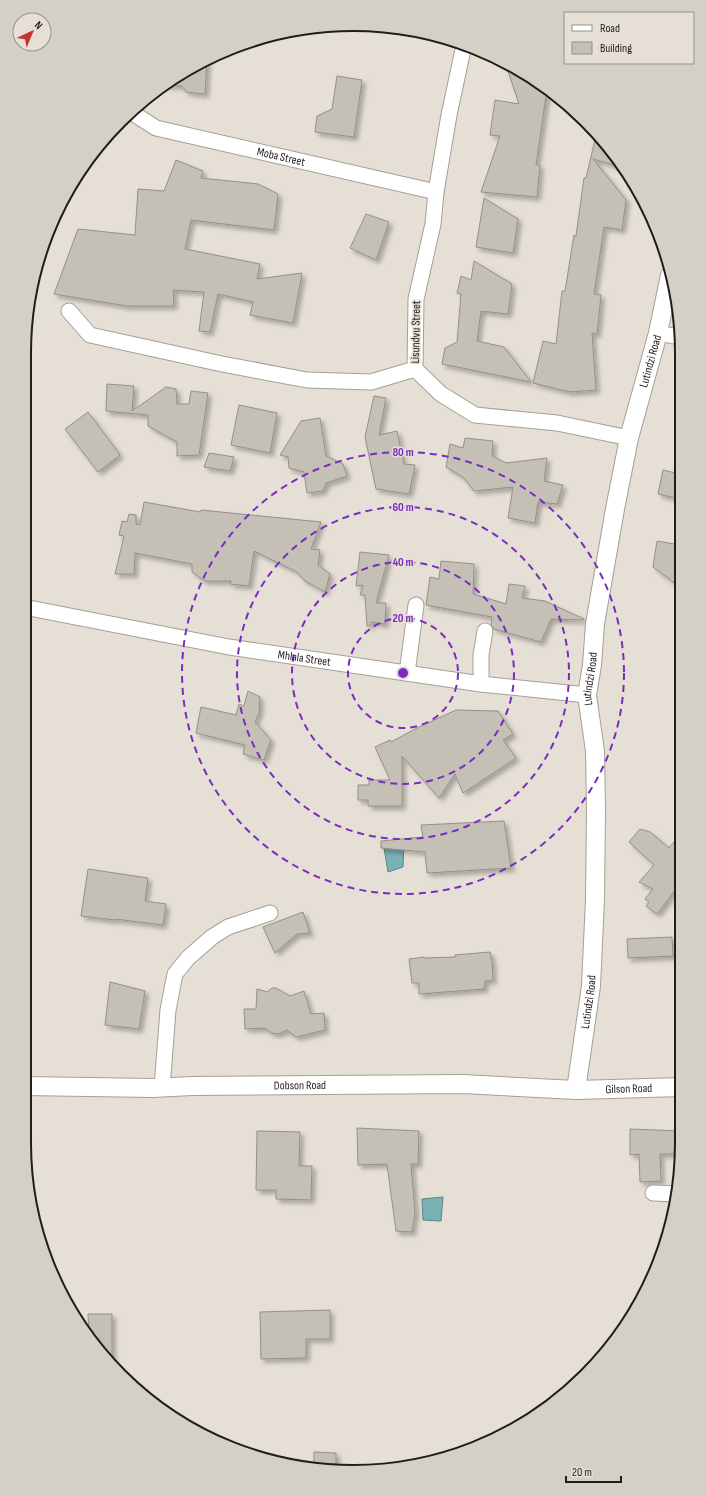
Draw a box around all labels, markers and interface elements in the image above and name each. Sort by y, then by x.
north arrow [12,12,52,52]
legend [564,12,694,64]
text: N [32,18,45,32]
text: Road [600,21,620,36]
text: Building [600,41,632,56]
street label: Moba Street [256,144,307,169]
street label: Lisundvu Street [408,300,424,364]
street label: Lutindzi Road [636,333,665,389]
text: 80 m [392,445,414,460]
text: 60 m [392,500,414,515]
text: 40 m [392,555,414,570]
text: 20 m [393,611,413,626]
street label: Mhlala Street [277,647,332,669]
street label: Lutindzi Road [579,652,600,707]
centre of rings [396,666,410,680]
street label: Lutindzi Road [577,975,599,1030]
street label: Dobson Road [274,1078,326,1093]
street label: Gilson Road [605,1080,652,1097]
scale bar [566,1458,621,1484]
text: 20 m [572,1465,592,1480]

